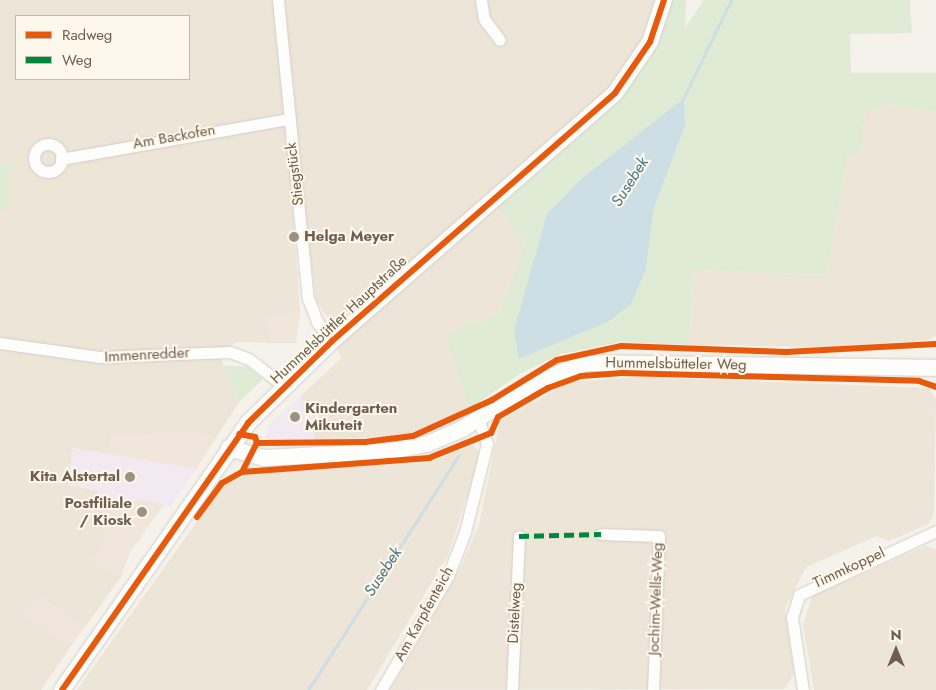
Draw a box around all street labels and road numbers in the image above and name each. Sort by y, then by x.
street label: Am Backofen [131,121,217,153]
street label: Stiegstück [282,141,308,207]
street label: Hummelsbüttler Hauptstraße [267,252,411,388]
street label: Immenredder [104,344,190,366]
street label: Hummelsbütteler Weg [605,354,747,374]
street label: Jochim-Wells-Weg [645,542,667,656]
street label: Timmkoppel [810,544,888,592]
street label: Am Karpfenteich [391,563,457,665]
street label: Distelweg [504,582,526,644]

